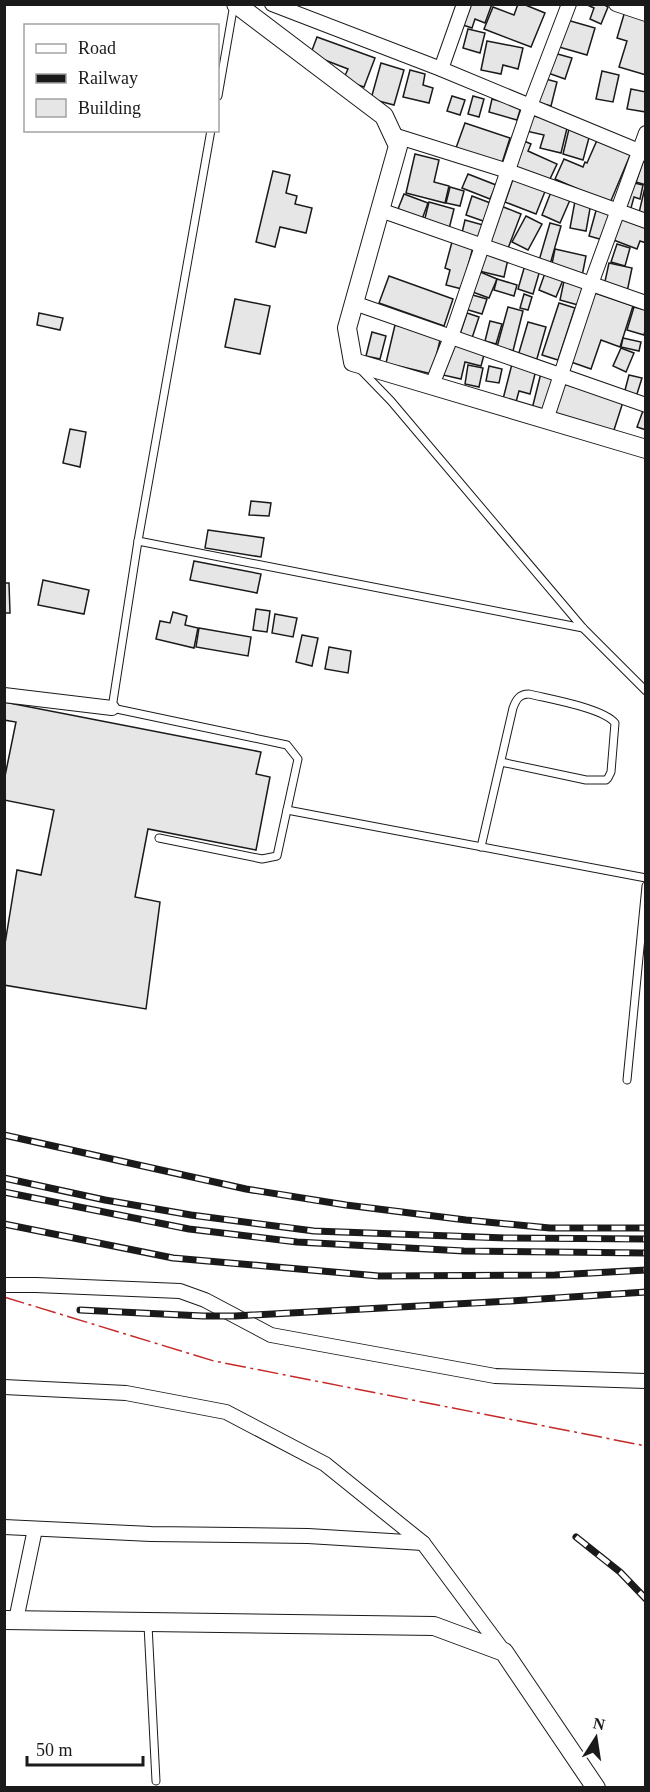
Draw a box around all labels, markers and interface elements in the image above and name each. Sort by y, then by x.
legend [24,24,219,132]
text: Road [78,38,116,58]
text: Railway [78,68,138,88]
text: Building [78,98,141,118]
north arrow [566,1708,626,1768]
text: N [592,1714,607,1733]
scale bar [27,1729,142,1767]
text: 50 m [36,1740,73,1760]

